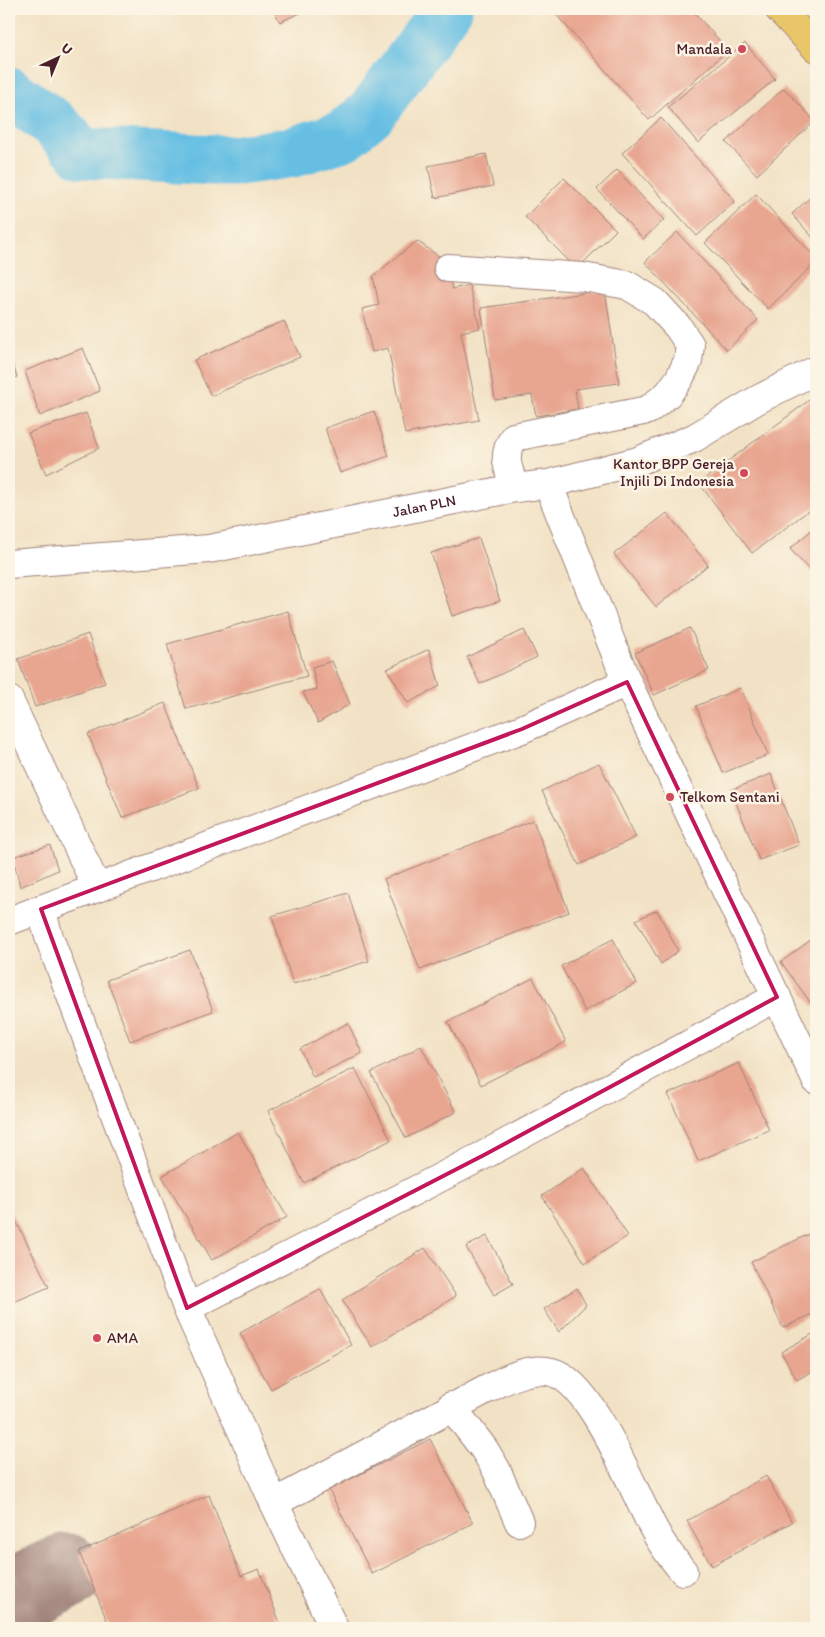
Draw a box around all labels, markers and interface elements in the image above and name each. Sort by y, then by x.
north arrow [32,32,82,82]
text: U [57,40,76,58]
place label: Mandala [676,40,732,58]
marker: Mandala [736,43,748,55]
place label: Kantor BPP Gereja Injili Di Indonesia [613,455,734,490]
marker: Kantor BPP Gereja Injili Di Indonesia [738,467,750,479]
street label: Jalan PLN [391,491,457,521]
place label: Telkom Sentani [680,788,780,806]
marker: Telkom Sentani [664,791,676,803]
place label: AMA [107,1329,138,1347]
marker: AMA [91,1332,103,1344]

